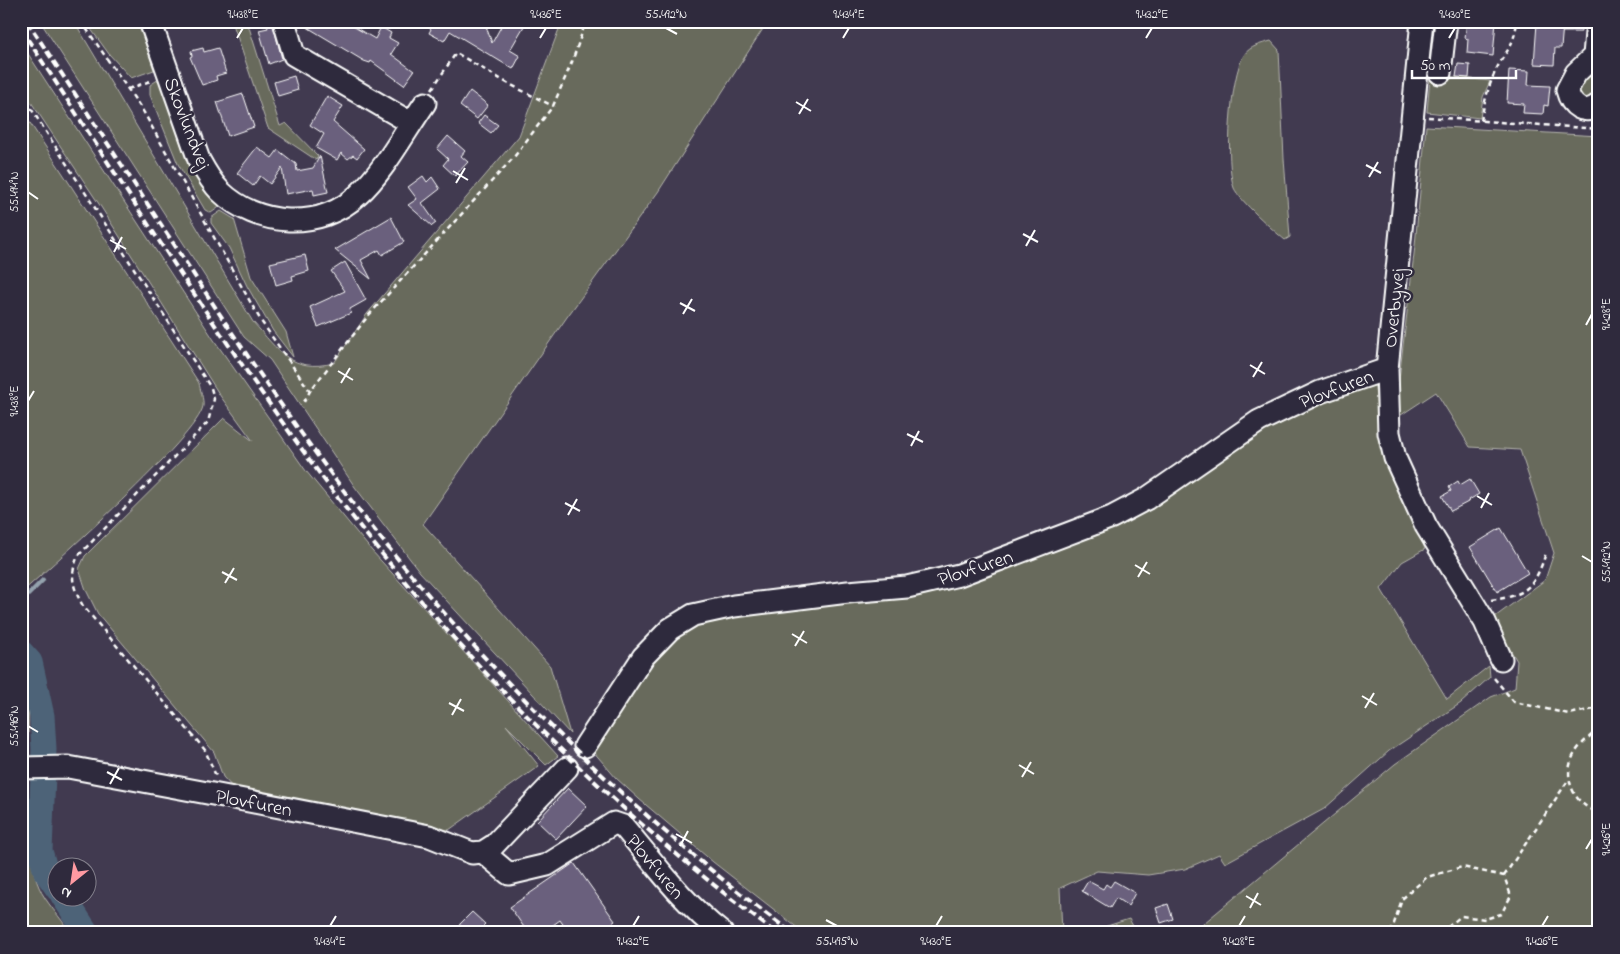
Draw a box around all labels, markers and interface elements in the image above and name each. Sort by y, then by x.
text: 9.438°E [228,6,258,24]
text: 9.436°E [530,6,562,24]
text: 55.492°N [645,6,687,24]
text: 9.434°E [833,6,865,24]
text: 9.432°E [1136,6,1168,24]
text: 9.430°E [1439,6,1471,24]
scale bar [1412,48,1516,80]
text: 50 m [1420,55,1451,77]
street label: Skovlundvej [155,73,217,175]
text: 55.494°N [6,172,24,213]
street label: Overbyvej [1377,266,1414,349]
text: 9.428°E [1598,298,1616,330]
street label: Plovfuren [1296,363,1378,418]
text: 9.438°E [6,386,24,416]
text: 55.492°N [1598,541,1616,583]
street label: Plovfuren [934,544,1017,595]
text: 55.496°N [6,705,24,747]
street label: Plovfuren [213,783,294,826]
text: 9.426°E [1598,823,1616,855]
street label: Plovfuren [618,829,690,907]
north arrow [48,856,98,906]
text: N [57,881,76,903]
text: 9.434°E [314,933,346,951]
text: 9.432°E [617,933,649,951]
text: 55.495°N [816,933,858,951]
text: 9.430°E [920,933,952,951]
text: 9.428°E [1223,933,1255,951]
text: 9.426°E [1526,933,1558,951]

